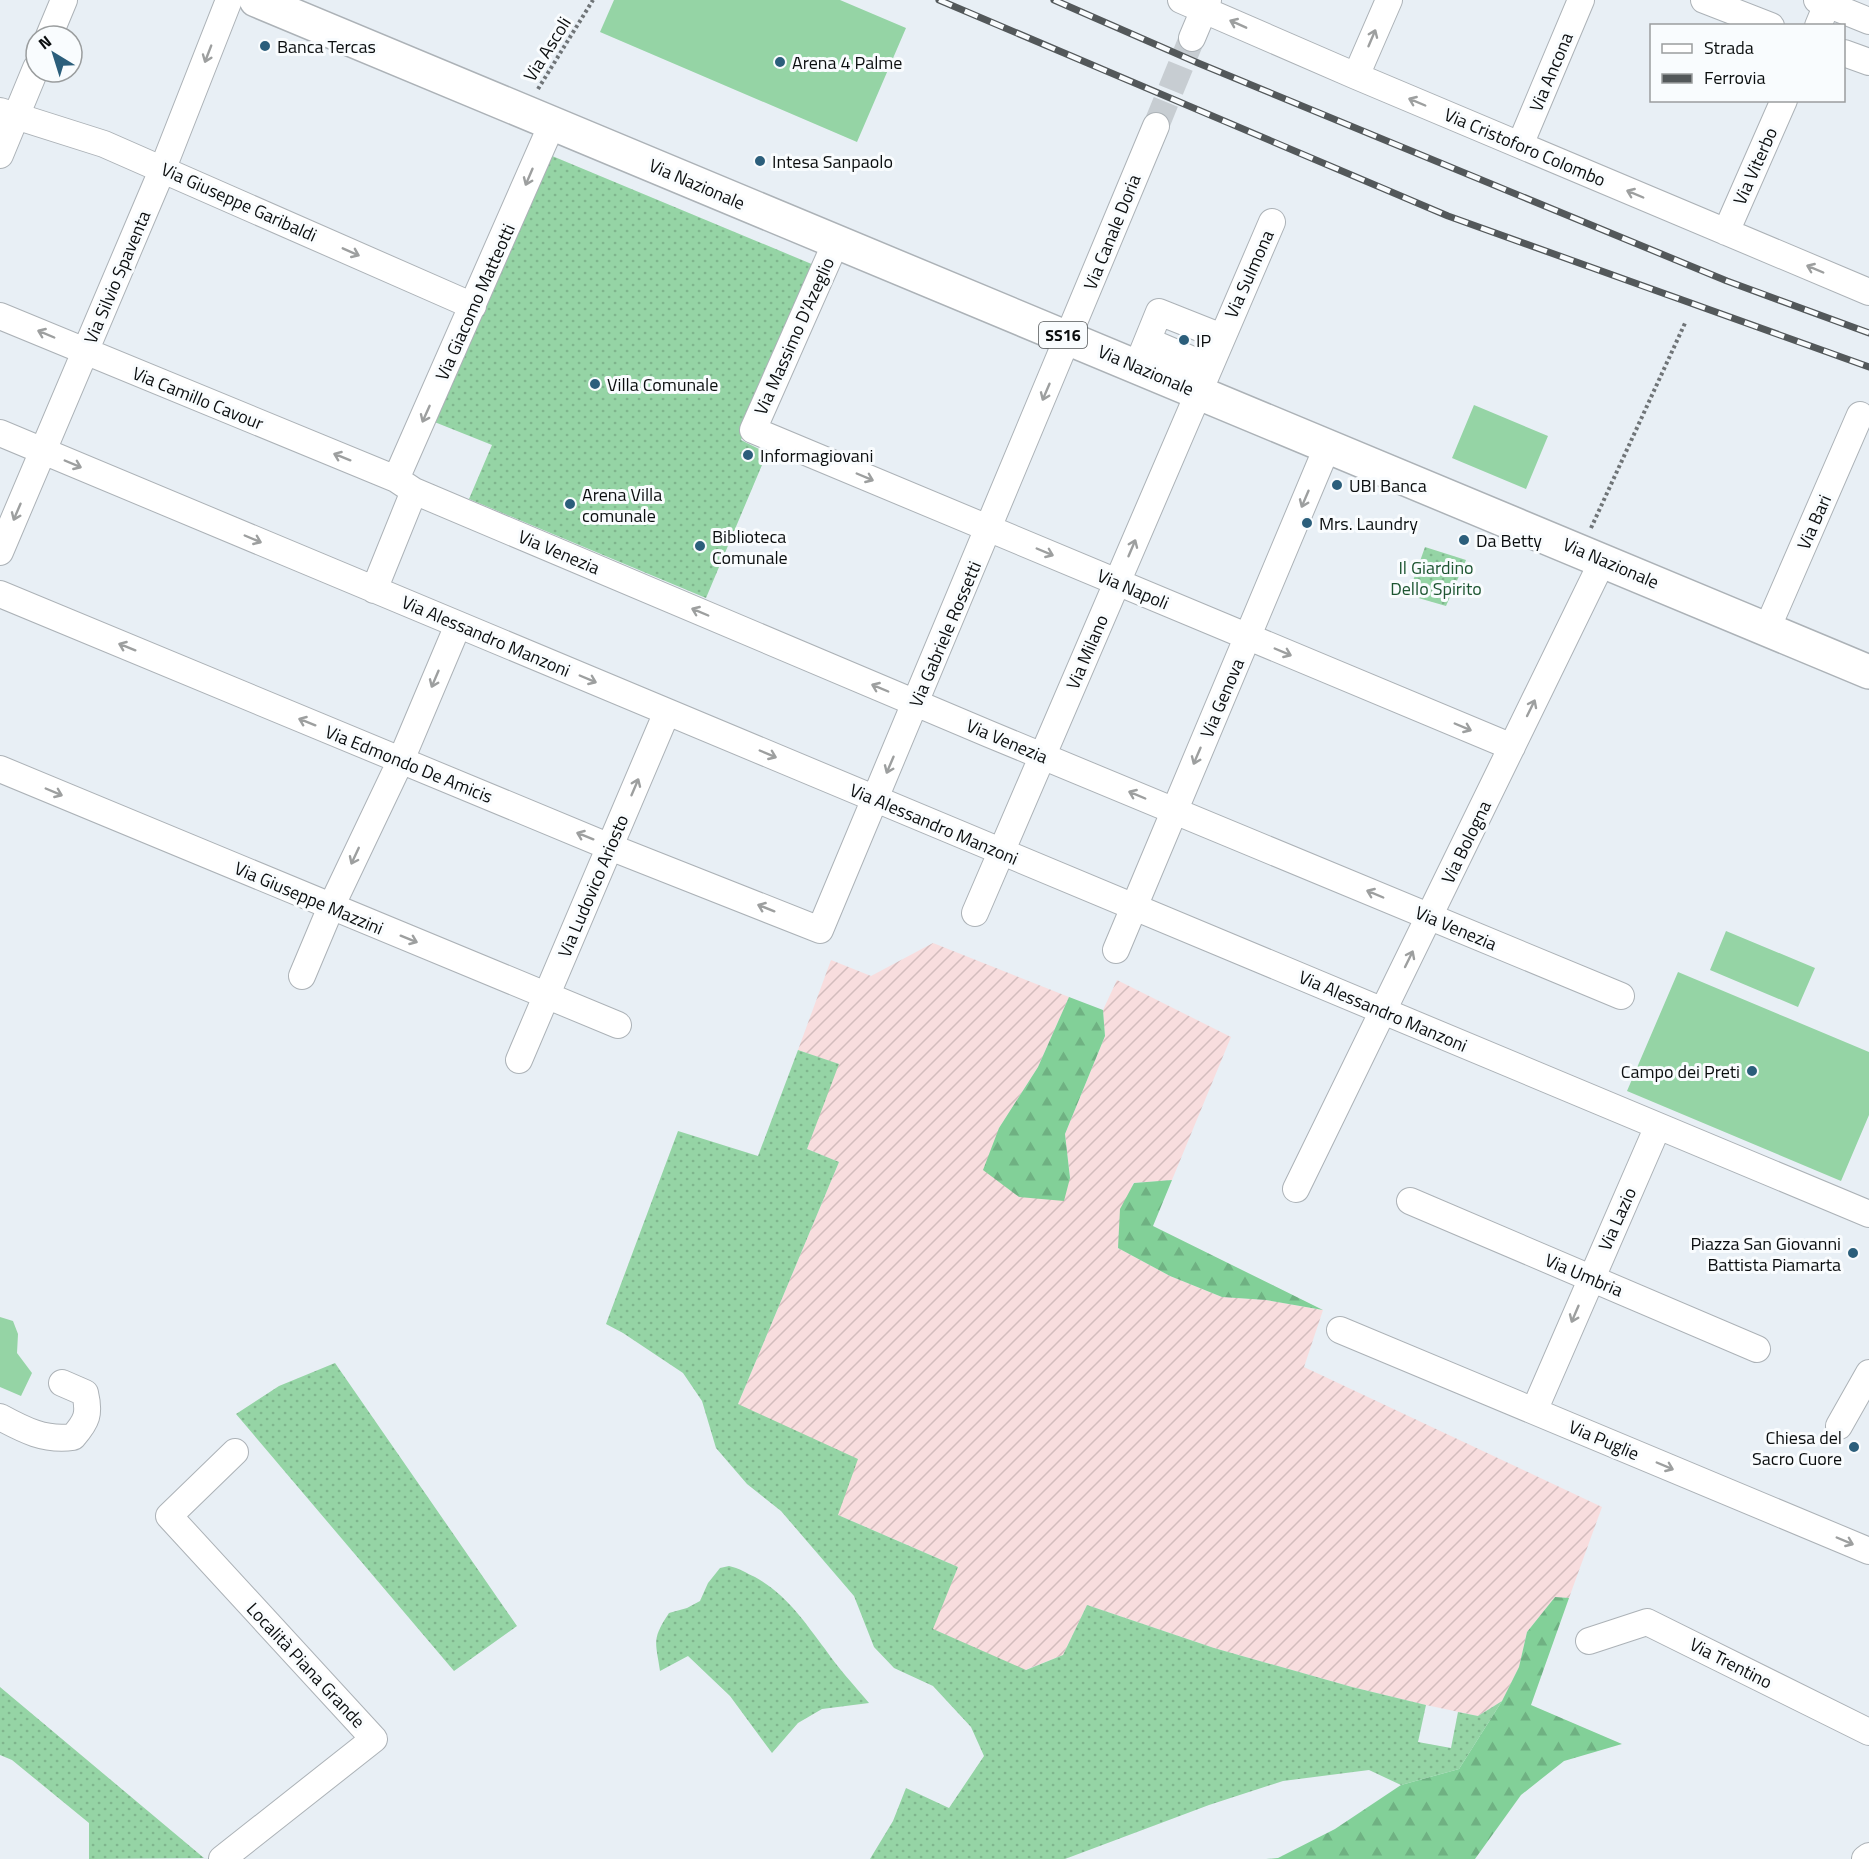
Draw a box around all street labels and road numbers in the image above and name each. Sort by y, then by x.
street label: Via Ascoli [517,11,577,87]
street label: Via Ancona [1522,28,1580,116]
street label: Via Cristoforo Colombo [1440,101,1610,193]
street label: Via Viterbo [1726,123,1784,209]
street label: Via Nazionale [645,152,749,216]
street label: Via Giuseppe Garibaldi [157,156,321,248]
street label: Via Canale Doria [1077,170,1147,294]
street label: Via Silvio Spaventa [77,206,157,348]
street label: Via Giacomo Matteotti [428,219,522,385]
street label: Via Sulmona [1218,226,1280,322]
street label: Via Massimo D'Azeglio [747,253,841,419]
road number: SS16 [1039,322,1087,348]
street label: Via Nazionale [1094,338,1198,402]
street label: Via Camillo Cavour [128,359,268,437]
street label: Via Bari [1790,490,1838,554]
street label: Via Venezia [514,523,604,581]
street label: Via Nazionale [1559,531,1663,595]
street label: Via Gabriele Rossetti [902,557,988,711]
street label: Via Napoli [1093,562,1173,616]
street label: Via Alessandro Manzoni [397,588,575,684]
street label: Via Milano [1059,610,1115,694]
street label: Via Genova [1193,654,1251,742]
street label: Via Venezia [962,712,1052,770]
street label: Via Edmondo De Amicis [321,718,497,810]
street label: Via Alessandro Manzoni [845,776,1023,872]
street label: Via Bologna [1434,796,1498,888]
street label: Via Ludovico Ariosto [551,810,635,962]
street label: Via Giuseppe Mazzini [230,854,388,942]
street label: Via Venezia [1411,899,1501,957]
street label: Via Alessandro Manzoni [1294,963,1472,1059]
street label: Via Lazio [1591,1183,1643,1255]
street label: Via Umbria [1541,1246,1627,1304]
street label: Via Puglie [1565,1413,1643,1467]
street label: Località Piana Grande [240,1596,372,1734]
street label: Via Trentino [1685,1631,1777,1695]

